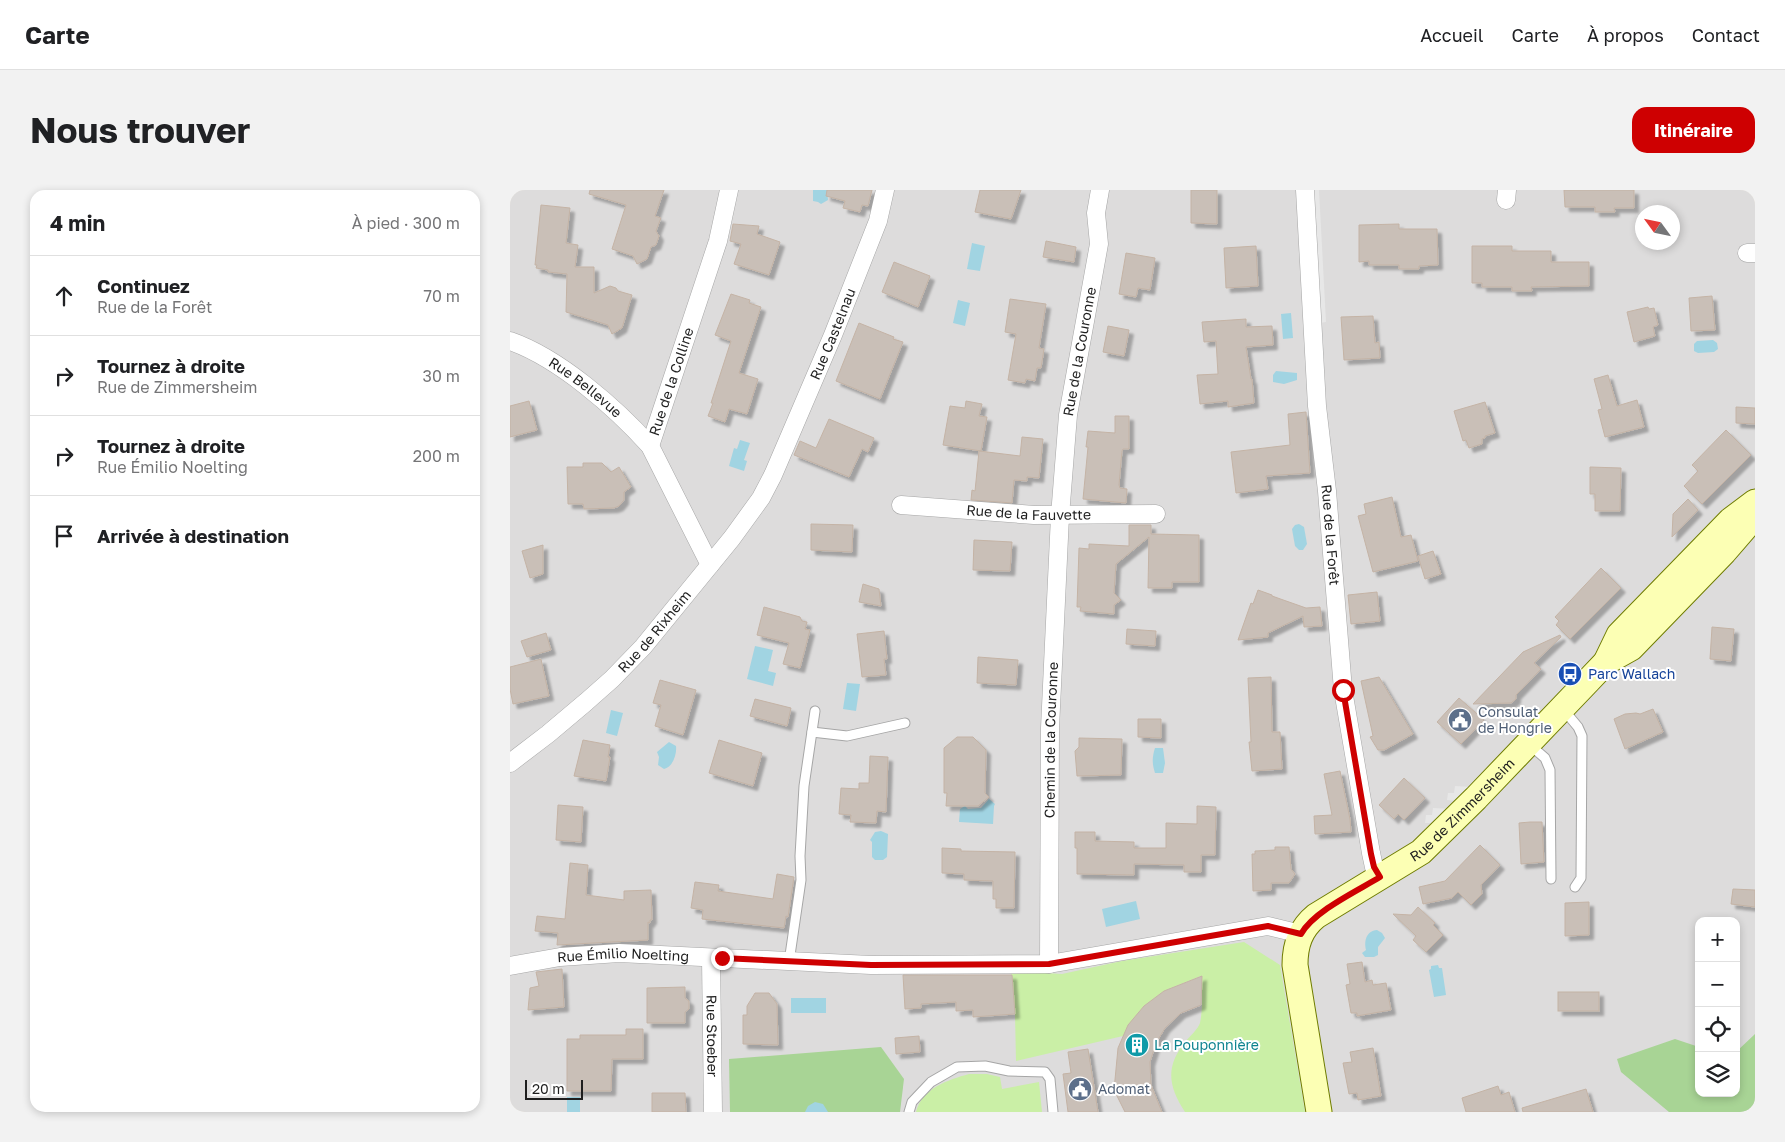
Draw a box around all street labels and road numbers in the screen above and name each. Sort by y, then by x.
street label: Rue Castelnau [806,286,859,382]
street label: Rue de la Couronne [1059,286,1099,417]
street label: Rue de la Colline [645,325,697,438]
street label: Rue Bellevue [546,353,626,421]
street label: Rue de la Forêt [1318,483,1344,586]
street label: Rue de la Fauvette [966,501,1091,523]
street label: Rue de Rixheim [614,586,694,676]
street label: Chemin de la Couronne [1041,662,1061,818]
street label: Rue de Zimmersheim [1407,754,1518,865]
street label: Rue Émilio Noelting [556,944,690,965]
street label: Rue Stoeber [703,995,722,1078]

